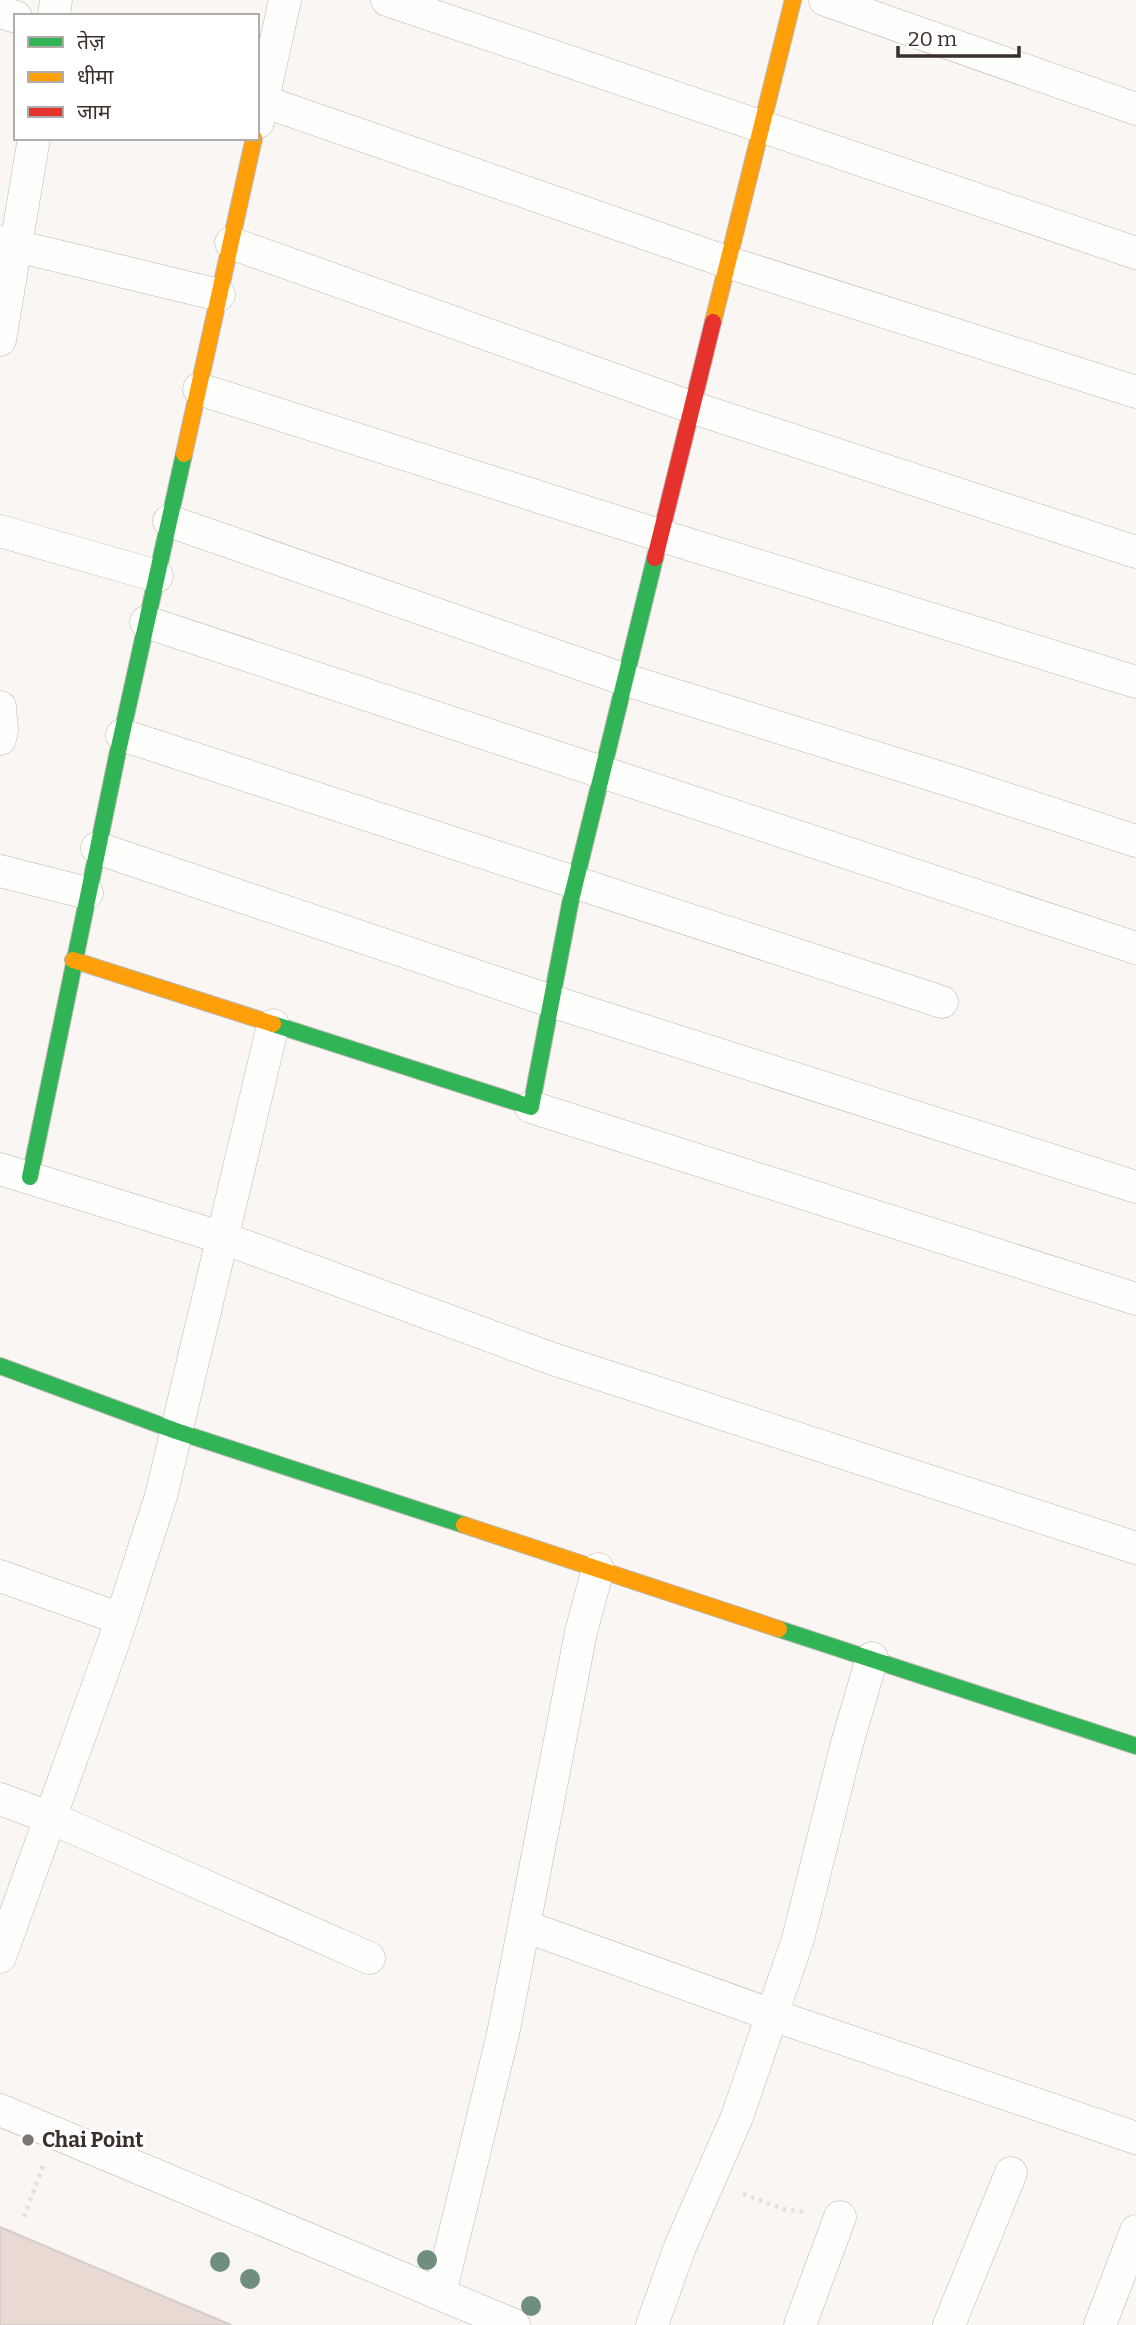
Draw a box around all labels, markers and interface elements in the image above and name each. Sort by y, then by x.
legend [14,14,259,140]
scale bar [898,14,1019,58]
text: 20 m [908,26,957,52]
text: तेज़ [77,29,105,55]
text: धीमा [77,64,114,90]
text: जाम [77,99,111,125]
place label: Chai Point [42,2127,144,2153]
marker: Chai Point [20,2132,36,2148]

